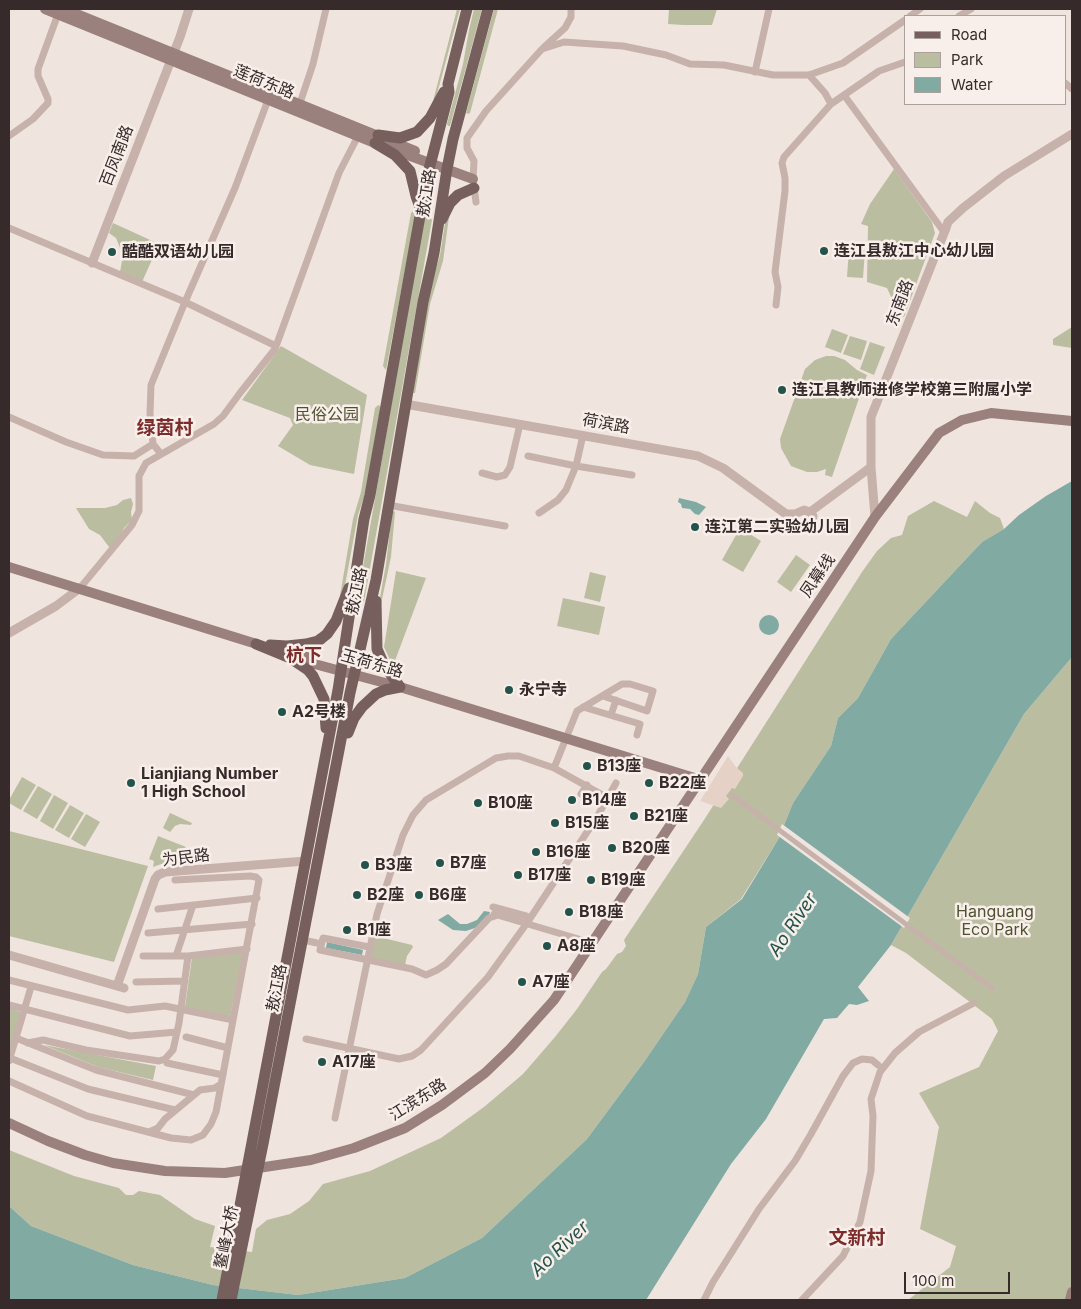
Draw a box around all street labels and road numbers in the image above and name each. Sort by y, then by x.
street label: 莲荷东路 [231,61,297,103]
street label: 百凤南路 [97,123,137,189]
street label: 敖江路 [414,168,440,218]
street label: 东南路 [882,277,918,329]
street label: 荷滨路 [581,410,631,438]
street label: 凤幕线 [797,551,839,601]
street label: 敖江路 [343,566,371,616]
street label: 玉荷东路 [339,646,405,682]
street label: 为民路 [161,846,211,870]
street label: 敖江路 [263,963,291,1013]
street label: 江滨东路 [386,1075,450,1125]
street label: 鳌峰大桥 [211,1204,243,1270]

